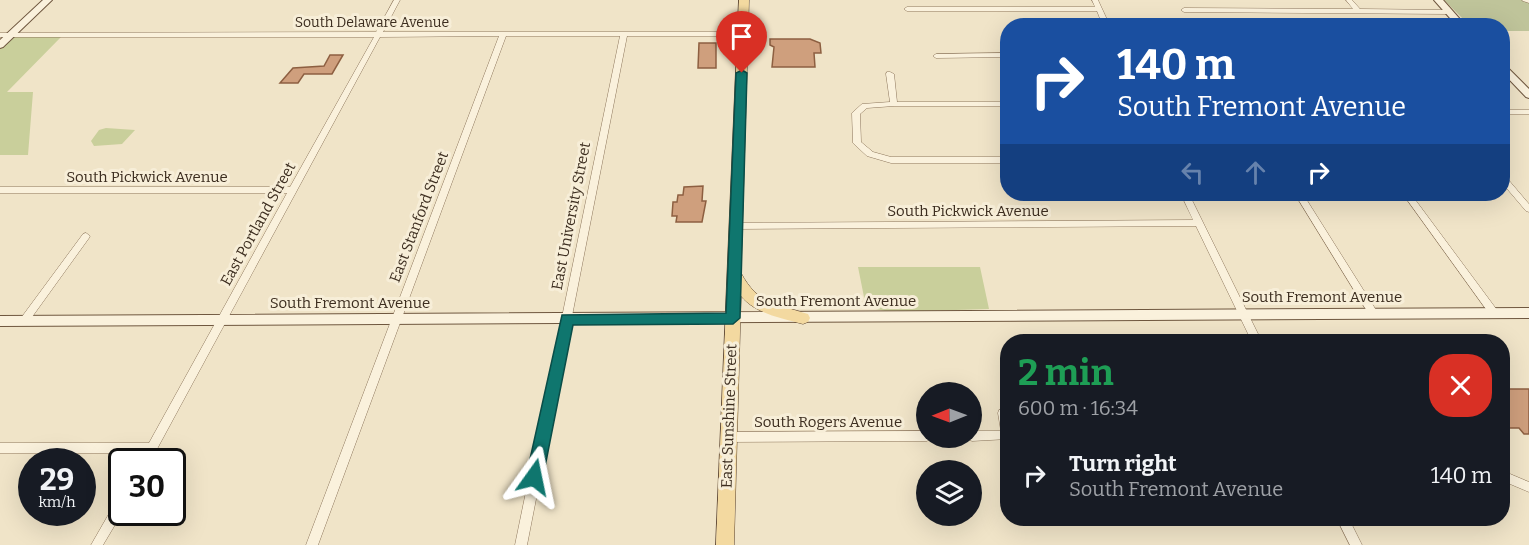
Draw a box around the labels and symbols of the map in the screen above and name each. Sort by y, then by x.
pin [716,11,767,73]
street label: South Delaware Avenue [295,14,449,31]
street label: East University Street [548,140,594,291]
street label: East Stanford Street [386,148,452,285]
street label: East Portland Street [217,159,300,289]
street label: South Pickwick Avenue [66,168,228,186]
street label: South Pickwick Avenue [887,202,1049,220]
street label: South Fremont Avenue [1242,288,1402,306]
street label: South Fremont Avenue [756,292,916,310]
street label: South Fremont Avenue [270,294,430,312]
street label: East Sunshine Street [717,343,741,488]
north arrow [916,382,982,448]
street label: South Rogers Avenue [754,413,902,431]
position arrow [502,445,566,509]
speed limit sign: 30 [108,448,186,526]

